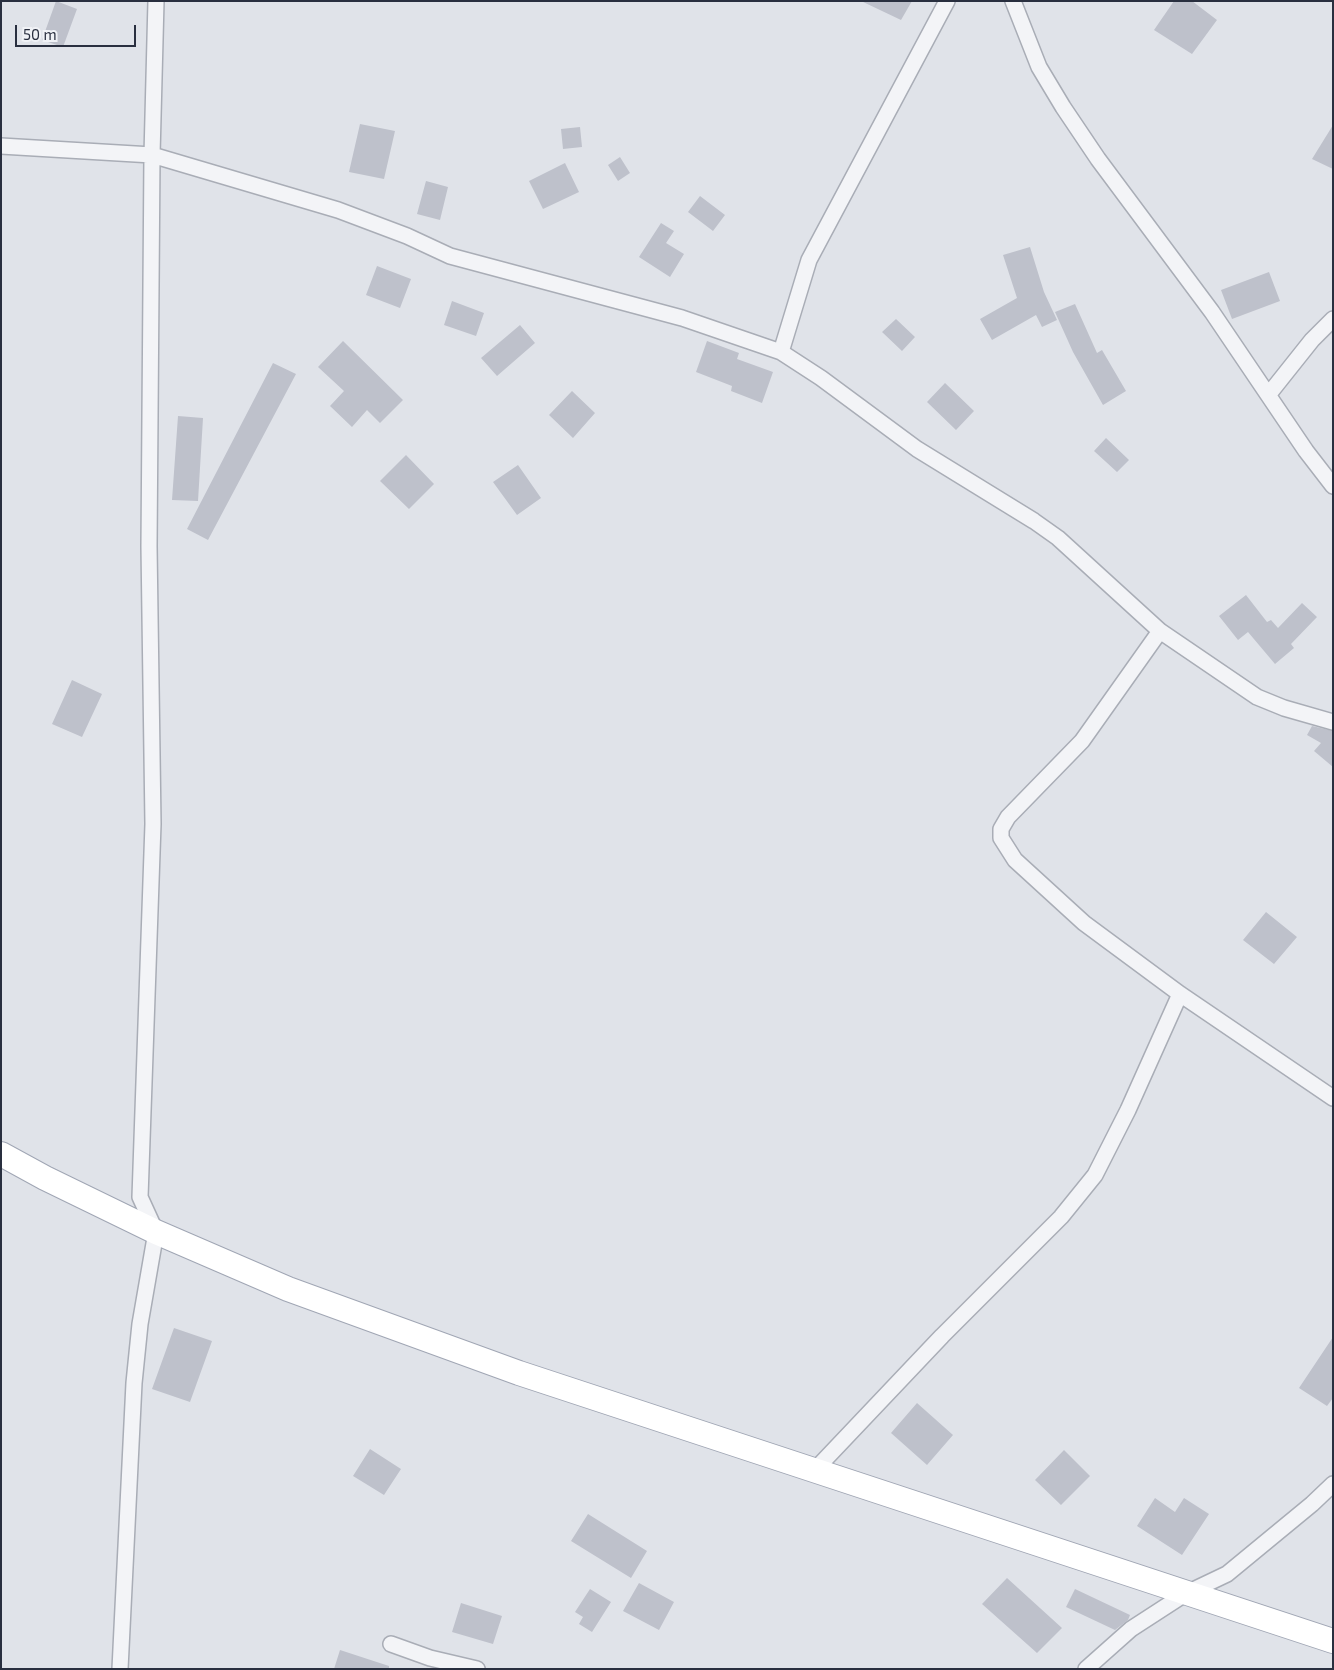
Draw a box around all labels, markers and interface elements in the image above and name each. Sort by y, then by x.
scale bar [18,15,139,47]
text: 50 m [23,25,57,43]

